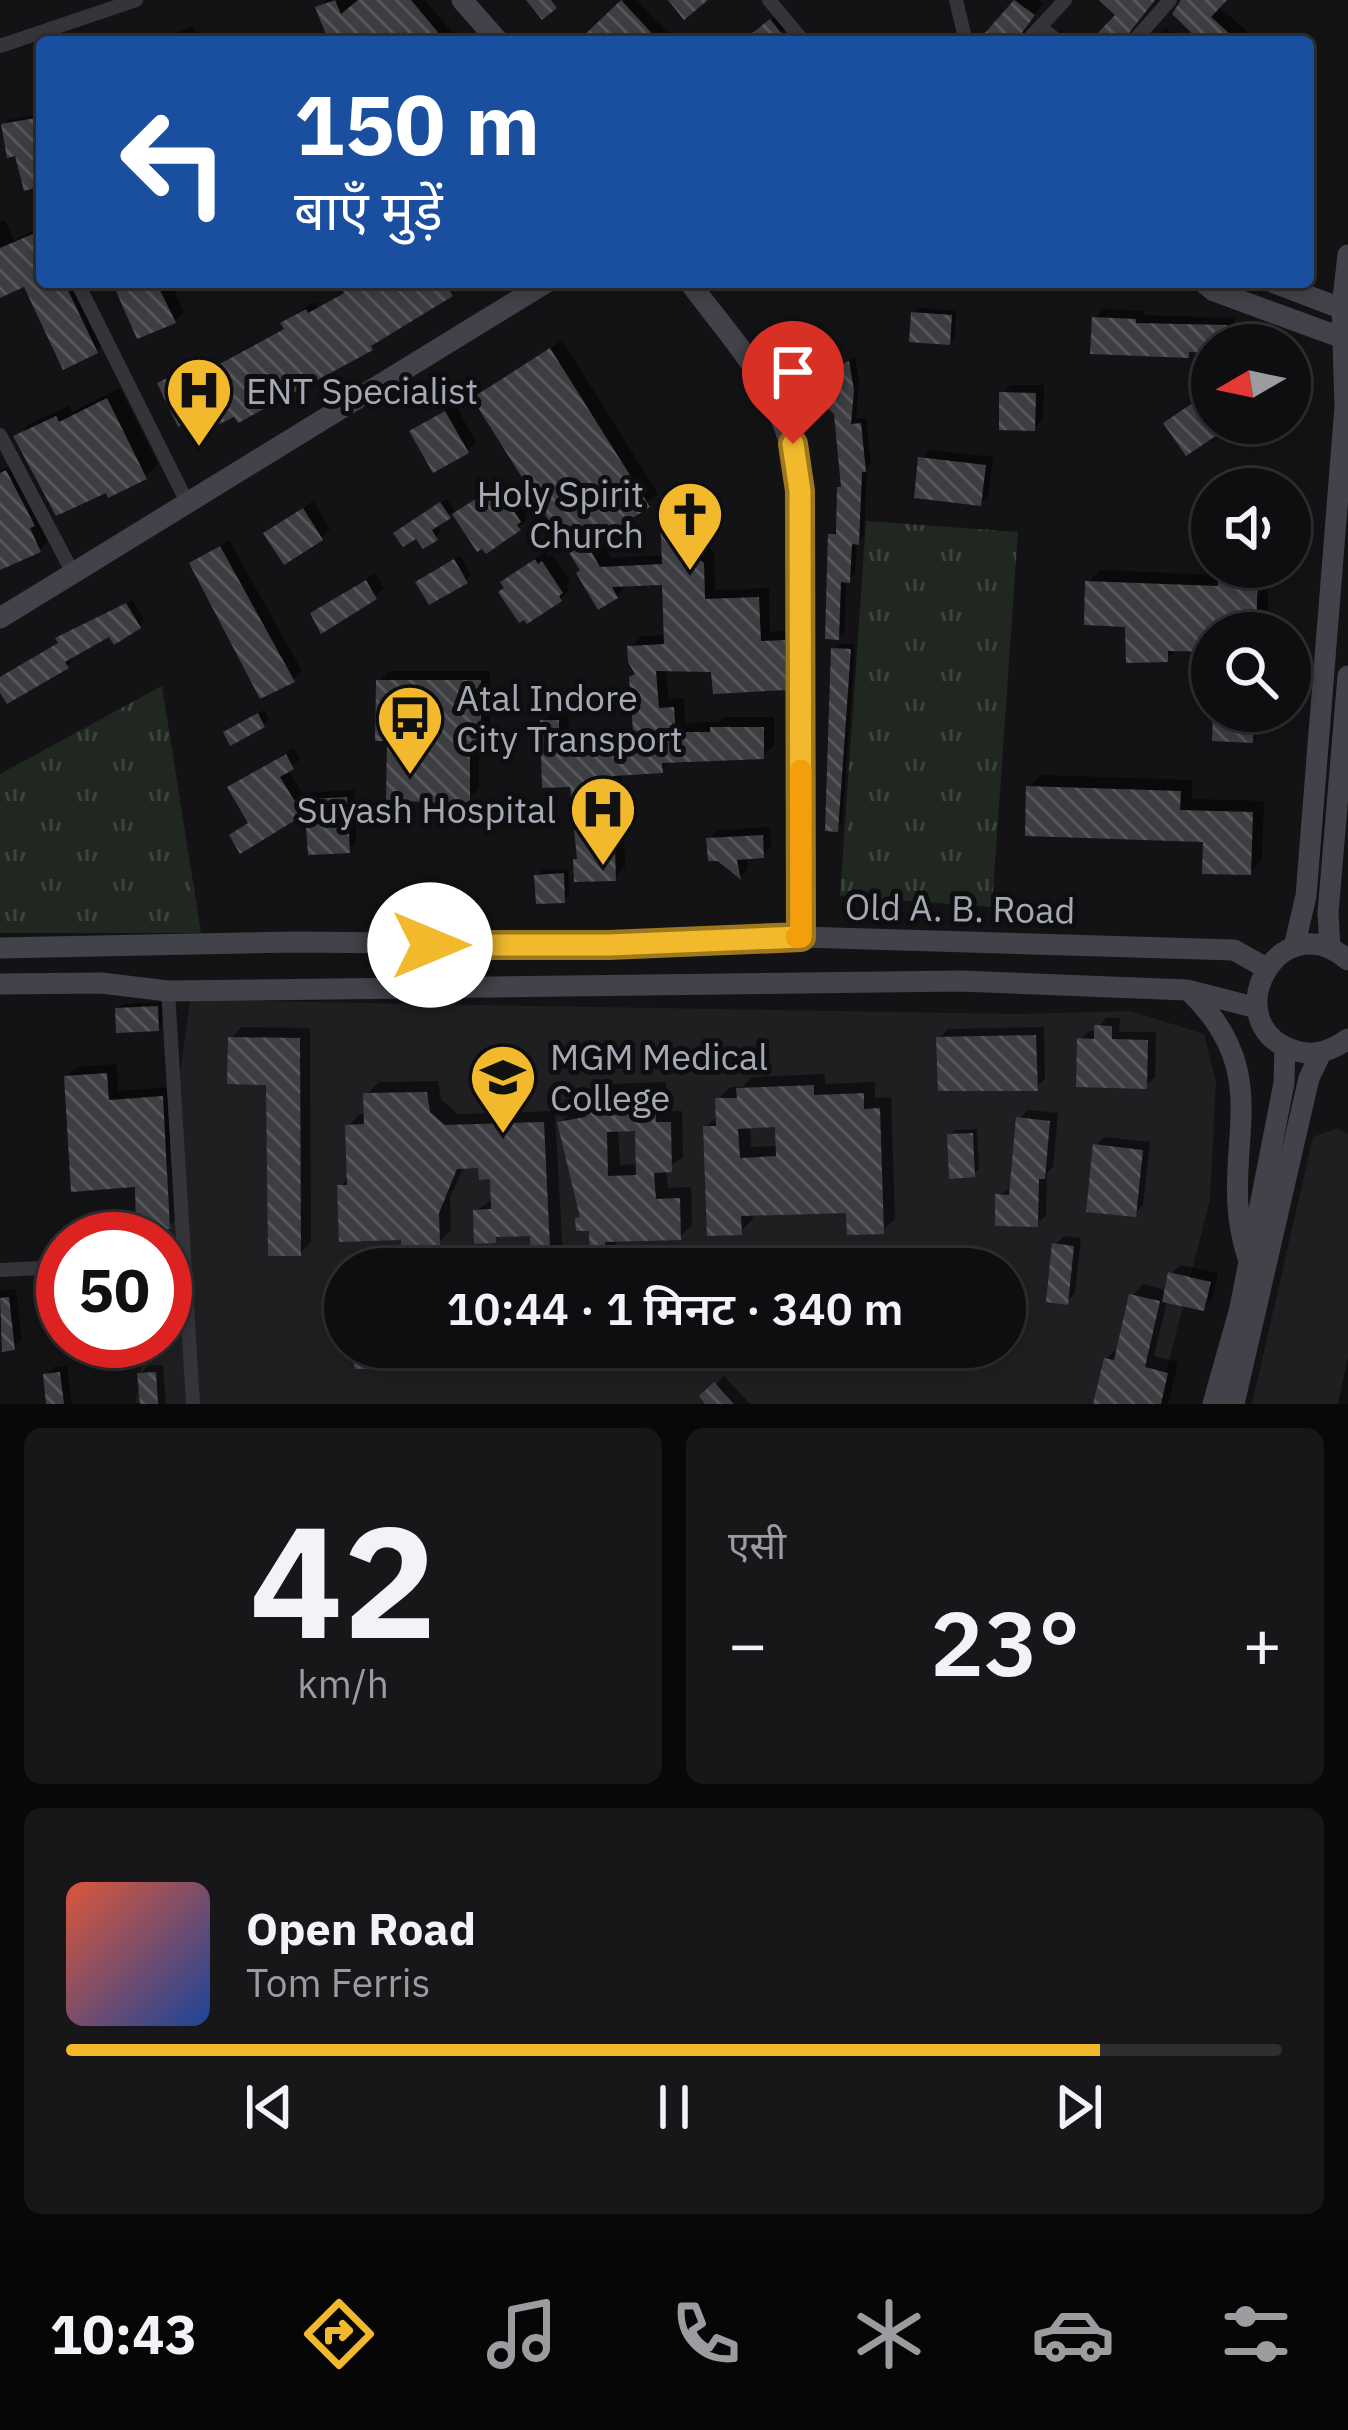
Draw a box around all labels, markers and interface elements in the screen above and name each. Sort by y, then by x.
text: 150 m [294,69,540,178]
icon: left [96,84,252,240]
text: बाएँ मुड़ें [294,175,443,245]
pin [742,321,844,444]
north arrow [1191,324,1311,444]
map controls [1191,324,1311,732]
icon: arrive [760,339,826,405]
hospital icon: ENT Specialist [164,355,234,449]
place label: ENT Specialist [246,367,478,414]
button: sound [1191,468,1311,588]
place label: Holy Spirit Church [477,470,644,558]
church icon: Holy Spirit Church [655,479,725,573]
button: search [1191,612,1311,732]
place label: Atal Indore City Transport [456,674,683,762]
bus stop icon: Atal Indore City Transport [375,683,445,777]
hospital icon: Suyash Hospital [568,774,638,868]
place label: Suyash Hospital [297,786,556,833]
position arrow [367,882,493,1008]
street label: Old A. B. Road [844,882,1076,934]
place label: MGM Medical College [550,1033,768,1121]
school or university icon: MGM Medical College [468,1042,538,1136]
speed limit sign: 50 [36,1212,192,1368]
text: 10:44 · 1 मिनट · 340 m [447,1279,903,1337]
text: 42 [249,1478,437,1681]
text: एसी [728,1519,786,1570]
text: 23° [930,1584,1080,1701]
text: − [728,1600,768,1686]
text: + [1242,1600,1282,1686]
text: km/h [297,1658,389,1709]
text: Open Road [246,1899,476,1957]
text: Tom Ferris [246,1957,430,2008]
icon: previous [236,2074,302,2140]
icon: pause [641,2074,707,2140]
icon: next [1046,2074,1112,2140]
icon: directions [297,2292,381,2376]
icon: music [480,2292,564,2376]
icon: phone [664,2292,748,2376]
icon: climate [847,2292,931,2376]
icon: car [1031,2292,1115,2376]
icon: filters [1214,2292,1298,2376]
text: 10:43 [50,2299,197,2369]

